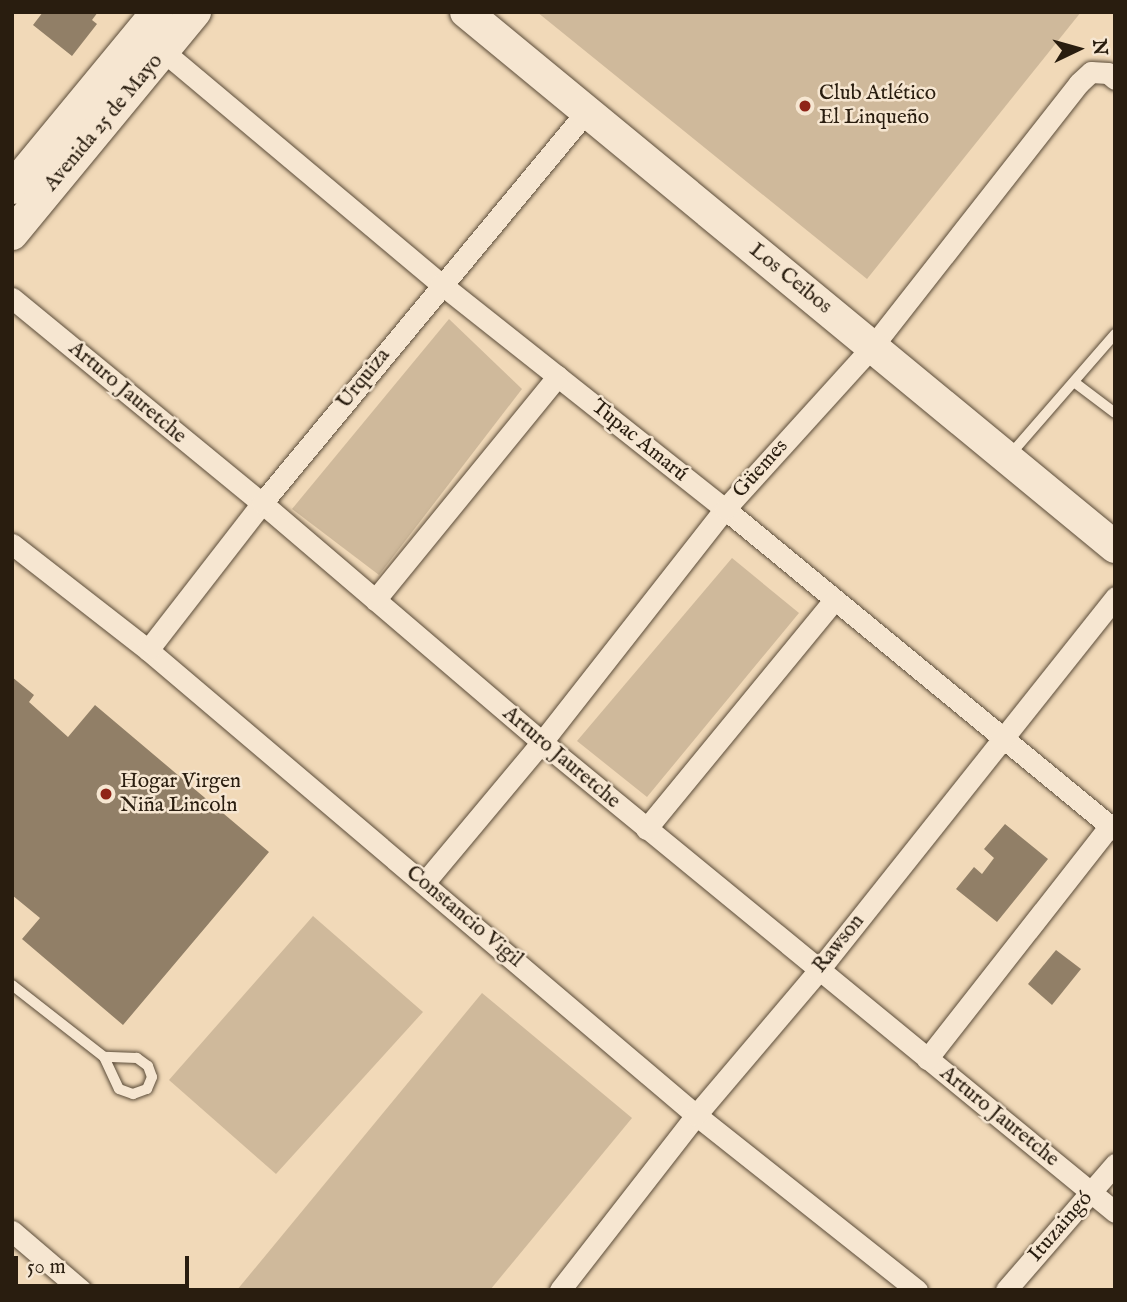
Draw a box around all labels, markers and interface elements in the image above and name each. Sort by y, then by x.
north arrow [1043,14,1113,84]
text: N [1086,38,1112,56]
street label: Avenida 25 de Mayo [39,49,169,197]
place label: Club Atlético El Linqueño [819,81,936,131]
marker: Club Atlético El Linqueño [797,98,813,114]
street label: Los Ceibos [744,238,836,320]
street label: Arturo Jauretche [63,336,191,450]
street label: Urquiza [332,344,396,414]
street label: Tupac Amarú [586,395,692,487]
street label: Güemes [728,434,794,504]
street label: Arturo Jauretche [497,701,625,815]
place label: Hogar Virgen Niña Lincoln [120,769,241,819]
marker: Hogar Virgen Niña Lincoln [98,786,114,802]
street label: Constancio Vigil [400,861,528,973]
street label: Rawson [808,910,870,978]
street label: Arturo Jauretche [934,1061,1064,1173]
street label: Ituzaingó [1024,1187,1098,1267]
scale bar [18,1242,192,1286]
text: 50 m [27,1254,66,1281]

